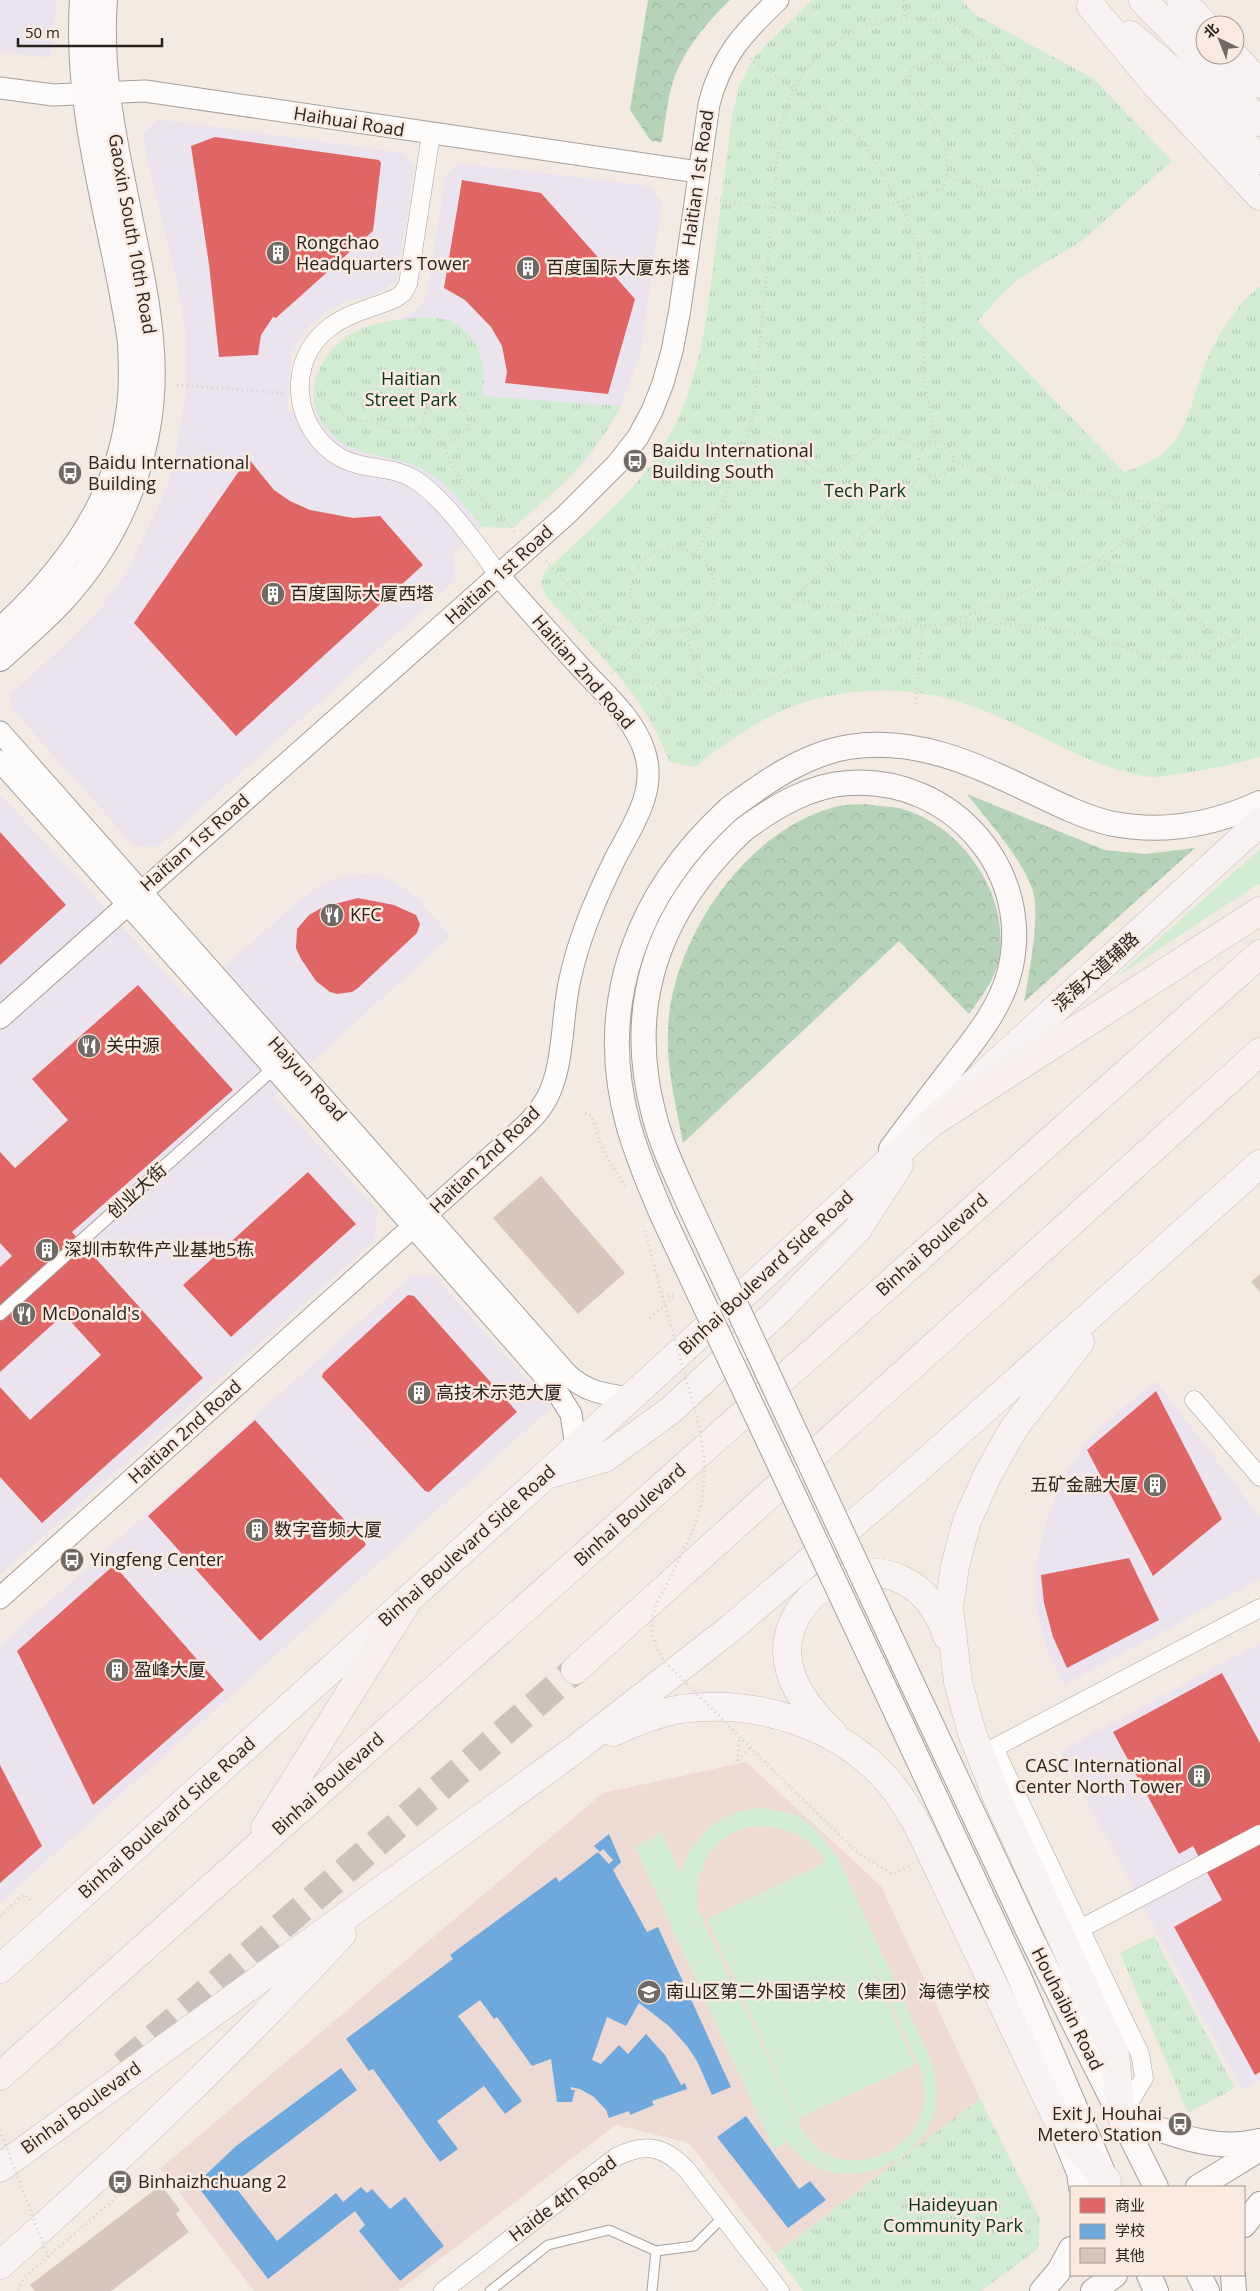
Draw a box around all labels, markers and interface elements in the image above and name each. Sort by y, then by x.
scale bar [18,15,161,47]
north arrow [1195,15,1245,65]
text: 北 [1199,18,1222,42]
text: 50 m [25,22,60,42]
street label: Haihuai Road [292,100,406,142]
street label: Haitian 1st Road [676,108,718,248]
street label: Gaoxin South 10th Road [104,132,162,336]
place label: Rongchao Headquarters Tower [296,230,470,275]
building icon: Rongchao Headquarters Tower [265,240,291,266]
building icon: 百度国际大厦东塔 [515,255,541,281]
place label: 百度国际大厦东塔 [546,255,690,279]
park label: Haitian Street Park [365,366,458,411]
place label: Baidu International Building South [652,438,813,483]
bus stop icon: Baidu International Building South [622,448,648,474]
place label: Baidu International Building [88,450,249,495]
bus stop icon: Baidu International Building [57,460,83,486]
park label: Tech Park [824,478,907,502]
street label: Haitian 1st Road [439,519,557,629]
building icon: 百度国际大厦西塔 [260,581,286,607]
place label: 百度国际大厦西塔 [290,581,434,605]
street label: Haitian 2nd Road [527,609,640,734]
street label: Haitian 1st Road [135,788,254,896]
restaurant icon: KFC [319,902,345,928]
place label: KFC [350,902,382,926]
street label: 滨海大道辅路 [1047,926,1143,1016]
street label: Haiyun Road [263,1031,352,1126]
restaurant icon: 关中源 [76,1033,102,1059]
place label: 关中源 [106,1033,160,1057]
street label: Haitian 2nd Road [424,1100,545,1218]
street label: 创业大街 [102,1157,171,1223]
street label: Binhai Boulevard Side Road [673,1185,858,1360]
street label: Binhai Boulevard [870,1188,992,1301]
building icon: 深圳市软件产业基地5栋 [34,1237,60,1263]
place label: 深圳市软件产业基地5栋 [64,1237,254,1261]
restaurant icon: McDonald's [11,1301,37,1327]
place label: McDonald's [42,1301,140,1325]
street label: Haitian 2nd Road [123,1374,246,1489]
building icon: 高技术示范大厦 [406,1380,432,1406]
place label: 高技术示范大厦 [436,1380,562,1404]
street label: Binhai Boulevard [568,1458,690,1571]
street label: Binhai Boulevard Side Road [373,1459,560,1631]
place label: 五矿金融大厦 [1030,1472,1138,1496]
building icon: 五矿金融大厦 [1142,1472,1168,1498]
building icon: 数字音频大厦 [244,1517,270,1543]
place label: 数字音频大厦 [274,1517,382,1541]
bus stop icon: Yingfeng Center [59,1547,85,1573]
place label: Yingfeng Center [90,1547,224,1571]
building icon: 盈峰大厦 [104,1657,130,1683]
place label: 盈峰大厦 [134,1657,206,1681]
street label: Binhai Boulevard [266,1727,388,1840]
street label: Binhai Boulevard Side Road [73,1731,260,1903]
place label: CASC International Center North Tower [1015,1753,1183,1798]
building icon: CASC International Center North Tower [1186,1763,1212,1789]
street label: Houhaibin Road [1027,1943,1109,2074]
school or university icon: 南山区第二外国语学校（集团）海德学校 [636,1979,662,2005]
place label: 南山区第二外国语学校（集团）海德学校 [666,1979,990,2003]
street label: Binhai Boulevard [16,2055,145,2159]
place label: Exit J, Houhai Metero Station [1037,2101,1162,2146]
bus stop icon: Exit J, Houhai Metero Station [1167,2111,1193,2137]
street label: Haide 4th Road [504,2150,621,2247]
bus stop icon: Binhaizhchuang 2 [107,2169,133,2195]
place label: Binhaizhchuang 2 [138,2169,287,2193]
legend [1070,2186,1245,2276]
park label: Haideyuan Community Park [883,2192,1023,2237]
text: 商业 [1115,2195,1145,2215]
text: 学校 [1115,2220,1145,2240]
text: 其他 [1115,2245,1145,2265]

